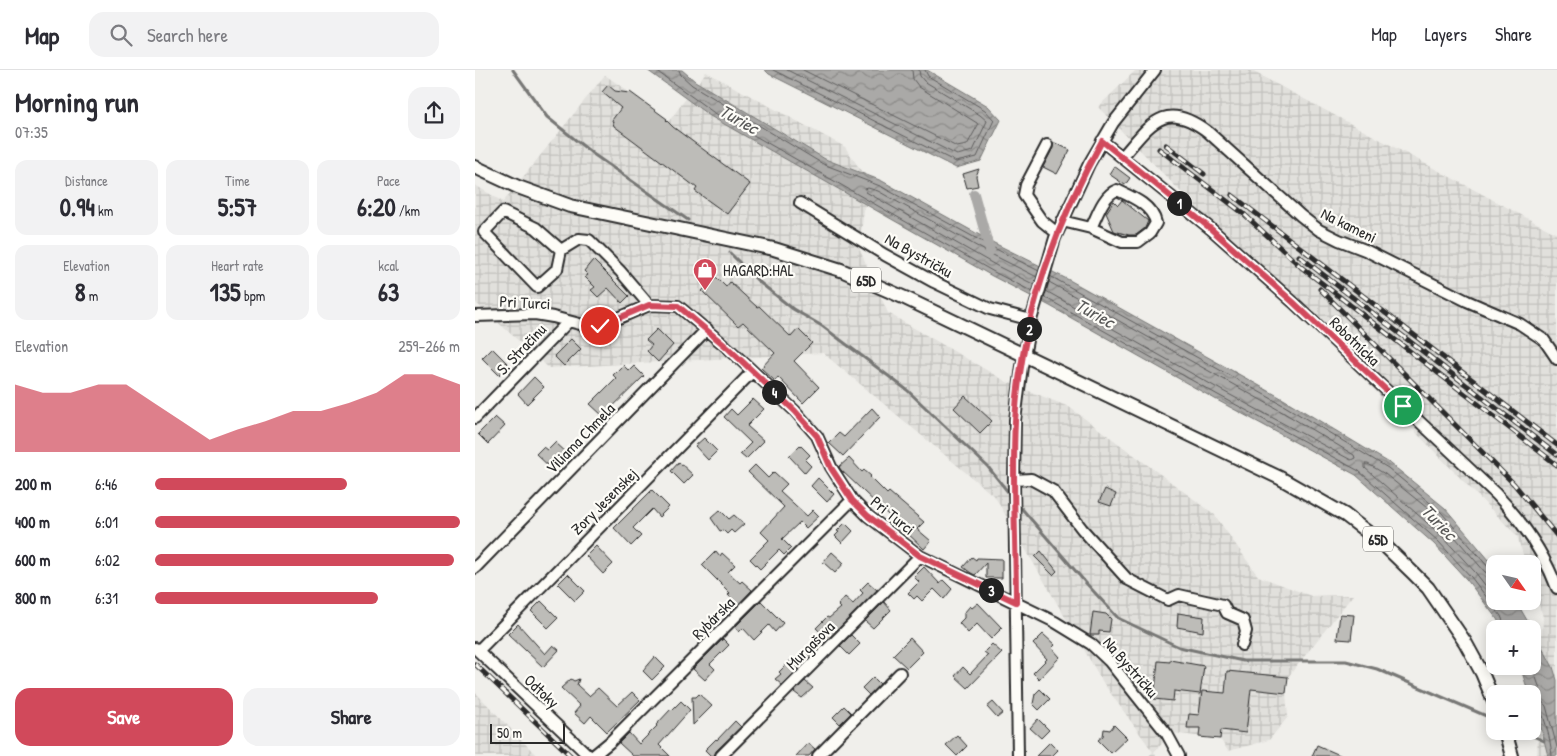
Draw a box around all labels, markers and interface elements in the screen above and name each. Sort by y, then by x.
search box [89,12,439,57]
text: Map [25,19,59,51]
icon: search [107,21,135,49]
text: Search here [147,22,228,48]
text: Map [1371,22,1397,47]
text: Layers [1425,22,1467,47]
text: Share [1495,22,1532,47]
text: Morning run [15,83,139,121]
button: share [408,87,460,139]
water label: Turiec [715,98,765,141]
text: 07:35 [15,121,48,143]
text: Distance [65,171,108,190]
text: Time [225,171,250,190]
text: Pace [377,171,400,190]
text: 0.94 [60,190,95,224]
text: 5:57 [218,190,257,224]
text: 6:20 [357,190,396,224]
pin: 1 [1167,190,1191,216]
text: 1 [1177,194,1182,213]
text: km [95,201,113,220]
text: /km [396,201,420,220]
street label: Na kameni [1317,202,1381,248]
street label: Na Bystričku [881,227,957,283]
text: Elevation [63,256,110,275]
text: Heart rate [211,256,264,275]
text: kcal [378,256,399,275]
shop icon: HAGARD:HAL [692,257,718,291]
place label: HAGARD:HAL [723,259,794,281]
road number: 65D [851,268,881,292]
text: 8 [75,275,86,309]
text: 135 [210,275,241,309]
text: 63 [378,275,399,309]
text: m [86,286,98,305]
text: bpm [241,286,265,305]
street label: Pri Turci [499,290,551,314]
water label: Turiec [1071,292,1121,335]
pin [579,305,621,347]
street label: Robotnícka [1325,311,1385,371]
icon: check [586,312,614,340]
pin: 2 [1017,316,1041,342]
street label: S. Stračinu [491,318,551,379]
text: 2 [1026,320,1033,339]
text: Elevation [15,335,68,357]
text: 259–266 m [398,335,460,357]
pin: 4 [761,380,787,404]
text: 4 [772,383,777,402]
pin [1382,385,1424,427]
icon: arrive [1389,392,1417,420]
street label: Viliama Chmela [541,398,619,478]
street label: Zory Jesenskej [566,463,642,539]
text: 200 m [15,473,51,495]
text: 6:46 [95,473,117,495]
street label: Pri Turci [866,490,920,540]
water label: Turiec [1416,499,1464,547]
text: 400 m [15,511,50,533]
text: 6:01 [95,511,118,533]
road number: 65D [1363,526,1393,552]
text: 600 m [15,549,50,571]
text: 6:02 [95,549,120,571]
north arrow [1486,555,1541,610]
map controls [1486,555,1541,740]
pin: 3 [979,578,1003,602]
text: 3 [988,581,995,600]
text: 800 m [15,587,51,609]
text: 6:31 [95,587,118,609]
street label: Rybárska [687,592,739,644]
street label: Murgašova [781,616,839,674]
button: + [1486,620,1541,675]
street label: Na Bystričku [1098,632,1164,703]
street label: Odtoky [520,669,564,713]
button: − [1486,685,1541,740]
button: Save [15,688,233,746]
button: Share [243,688,460,746]
scale bar [490,721,565,744]
text: 50 m [497,723,522,742]

